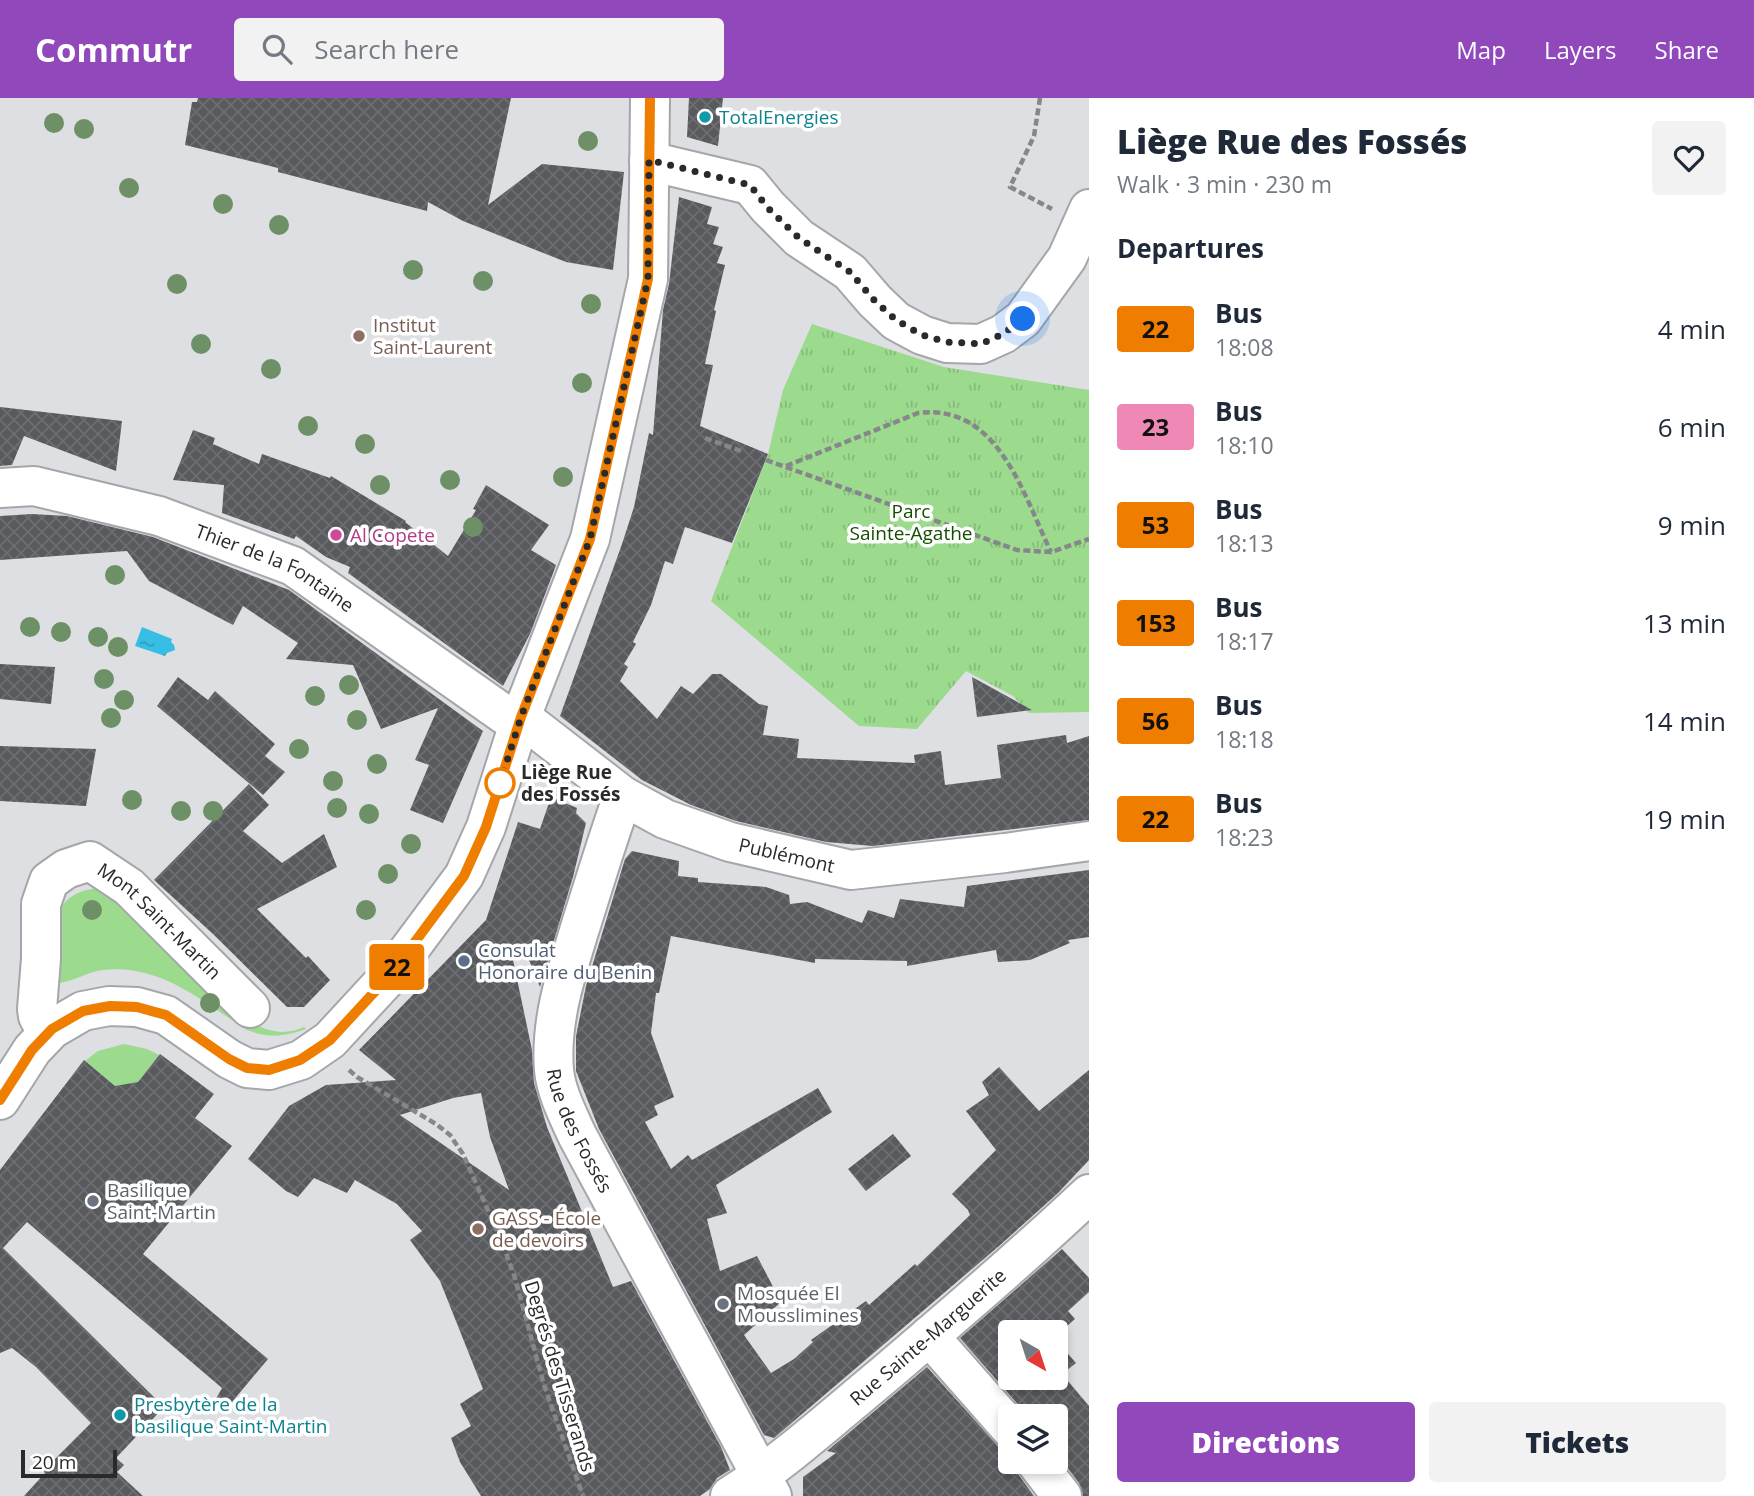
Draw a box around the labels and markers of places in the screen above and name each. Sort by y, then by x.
place label: TotalEnergies [719,104,839,130]
marker: TotalEnergies [697,109,713,125]
place label: Institut Saint-Laurent [373,312,493,360]
marker: Institut Saint-Laurent [351,328,367,344]
place label: Al Copete [350,522,435,548]
marker: Al Copete [328,527,344,543]
place label: Liège Rue des Fossés [521,759,620,807]
marker: Liège Rue des Fossés [485,768,515,798]
place label: Consulat Honoraire du Benin [478,937,652,985]
marker: Consulat Honoraire du Benin [456,953,472,969]
place label: Basilique Saint-Martin [107,1177,216,1225]
marker: Basilique Saint-Martin [85,1193,101,1209]
place label: GASS - École de devoirs [492,1205,601,1253]
marker: GASS - École de devoirs [470,1221,486,1237]
place label: Mosquée El Mousslimines [737,1280,859,1328]
marker: Mosquée El Mousslimines [715,1296,731,1312]
place label: Presbytère de la basilique Saint-Martin [134,1391,327,1439]
marker: Presbytère de la basilique Saint-Martin [112,1407,128,1423]

